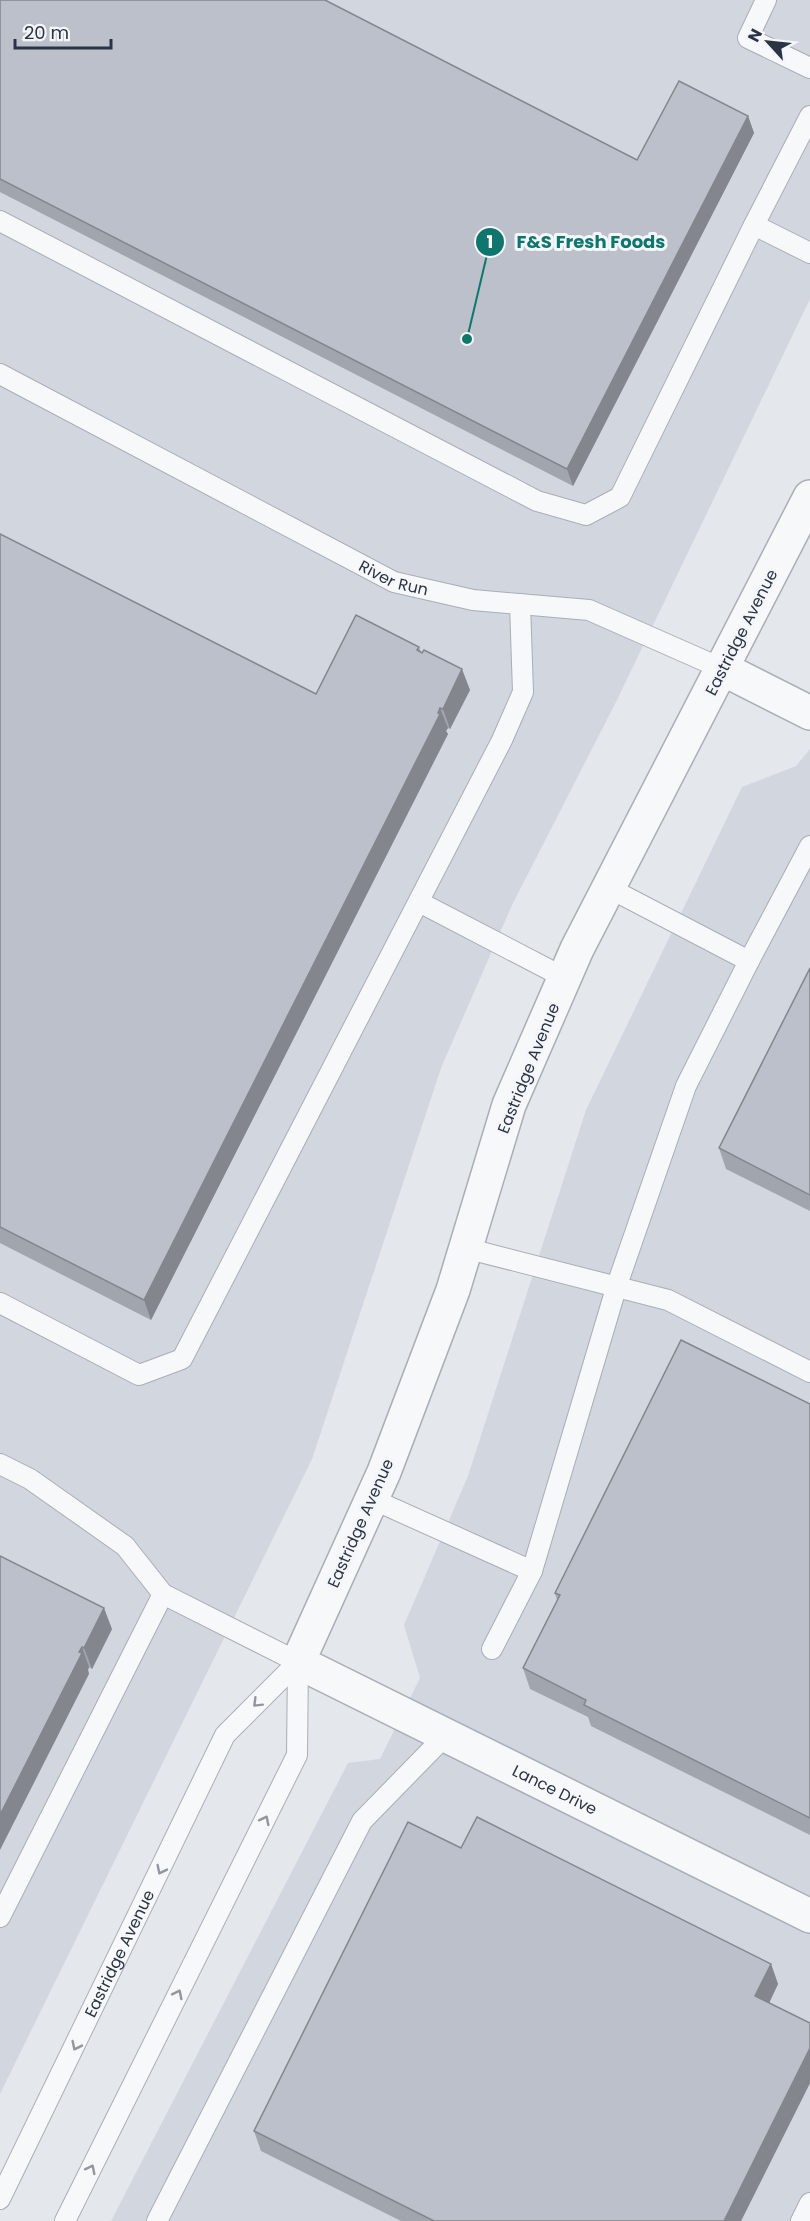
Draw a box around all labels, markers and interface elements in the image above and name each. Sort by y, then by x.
scale bar [15,12,111,50]
north arrow [738,12,798,72]
text: 20 m [24,20,69,45]
text: N [742,25,768,46]
callout: F&S Fresh Foods [475,224,678,260]
text: 1 [487,229,493,254]
text: F&S Fresh Foods [517,229,665,254]
street label: River Run [355,555,431,601]
street label: Eastridge Avenue [700,565,783,699]
street label: Eastridge Avenue [492,999,565,1137]
street label: Eastridge Avenue [322,1455,399,1591]
one-way arrow [253,1697,264,1707]
street label: Lance Drive [508,1759,601,1821]
one-way arrow [257,1815,269,1826]
one-way arrow [156,1864,168,1875]
street label: Eastridge Avenue [79,1886,160,2021]
one-way arrow [170,1990,182,2001]
one-way arrow [72,2040,84,2051]
one-way arrow [83,2164,95,2175]

